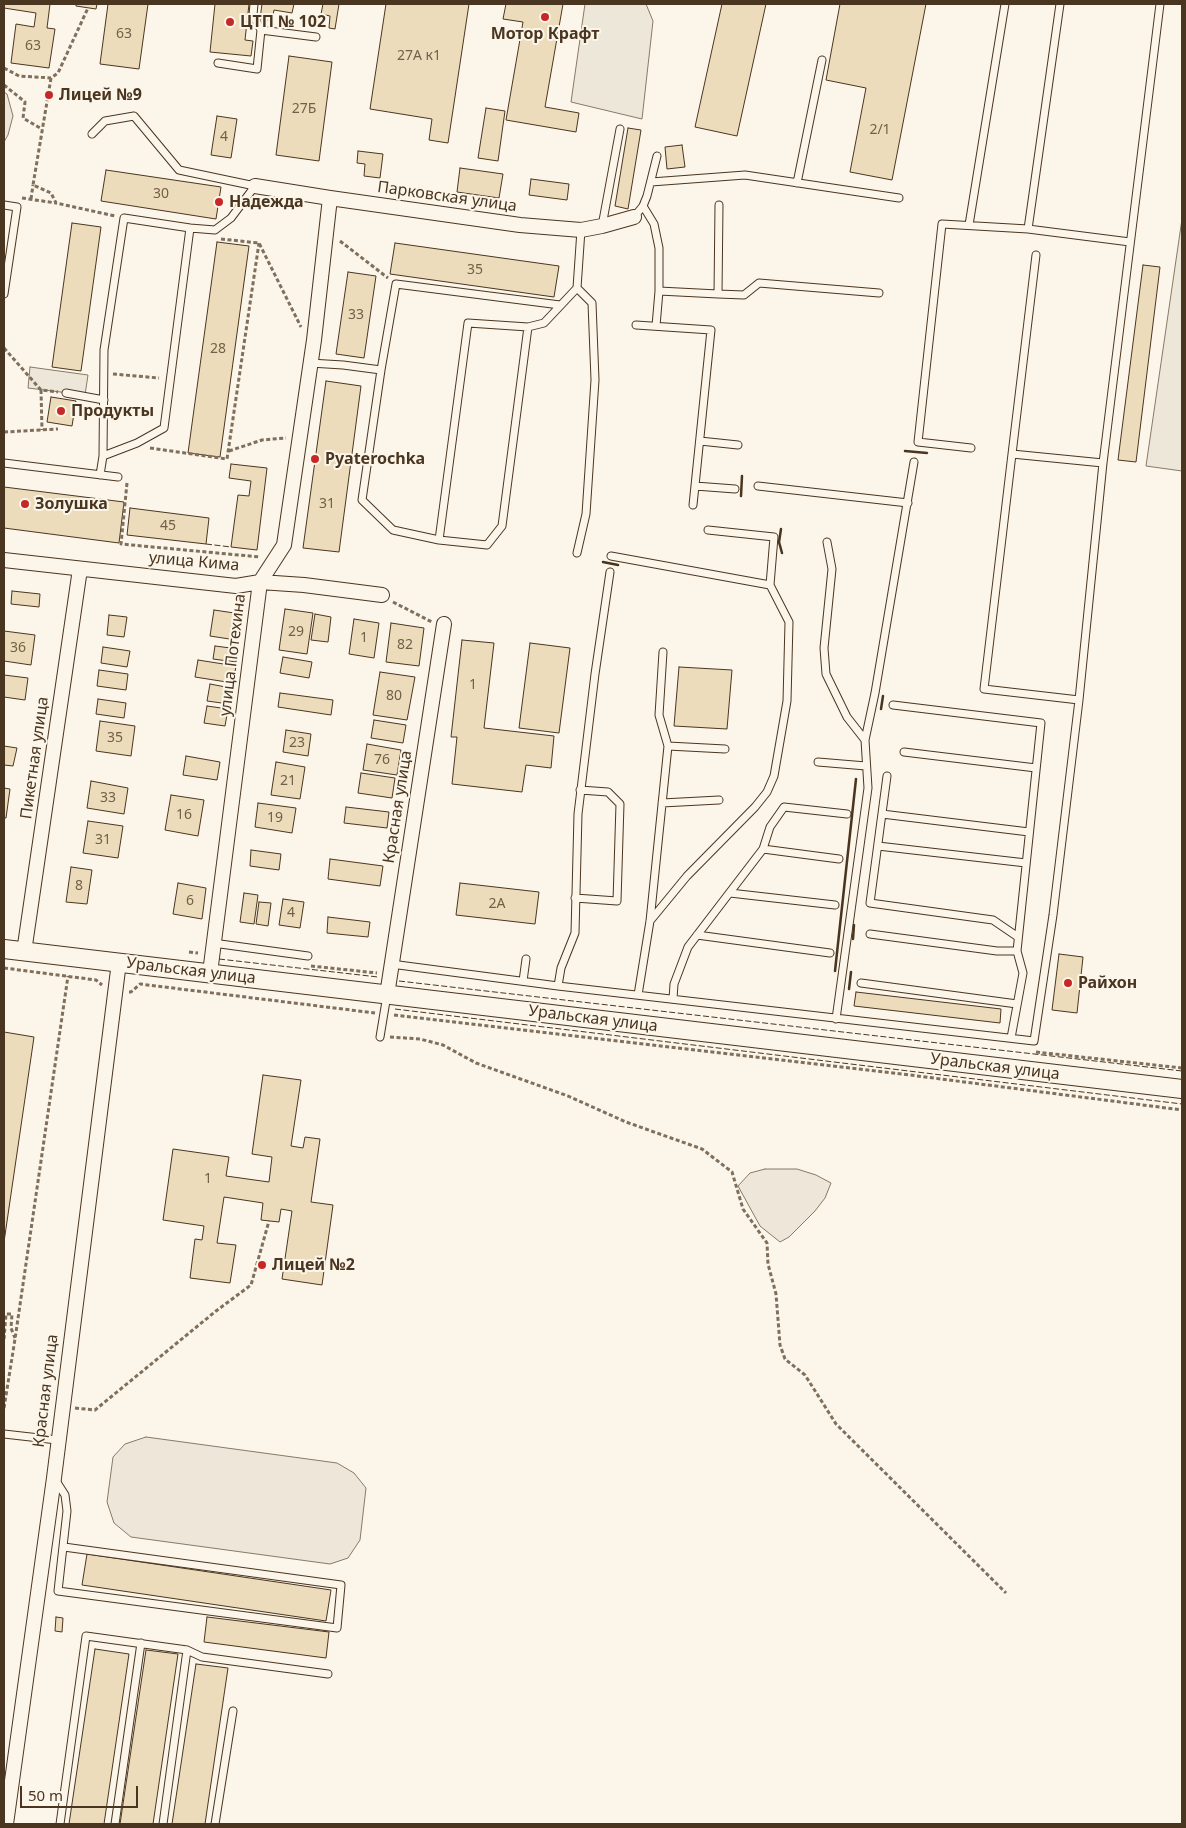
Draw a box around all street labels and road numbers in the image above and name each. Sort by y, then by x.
street label: Парковская улица [376,178,518,216]
street label: улица Кима [148,548,240,576]
street label: улица Потехина [216,593,250,717]
street label: Пикетная улица [17,696,53,820]
street label: Красная улица [380,749,416,865]
street label: Уральская улица [125,954,257,988]
street label: Уральская улица [527,1002,659,1036]
street label: Уральская улица [929,1050,1061,1084]
street label: Красная улица [30,1333,62,1449]

